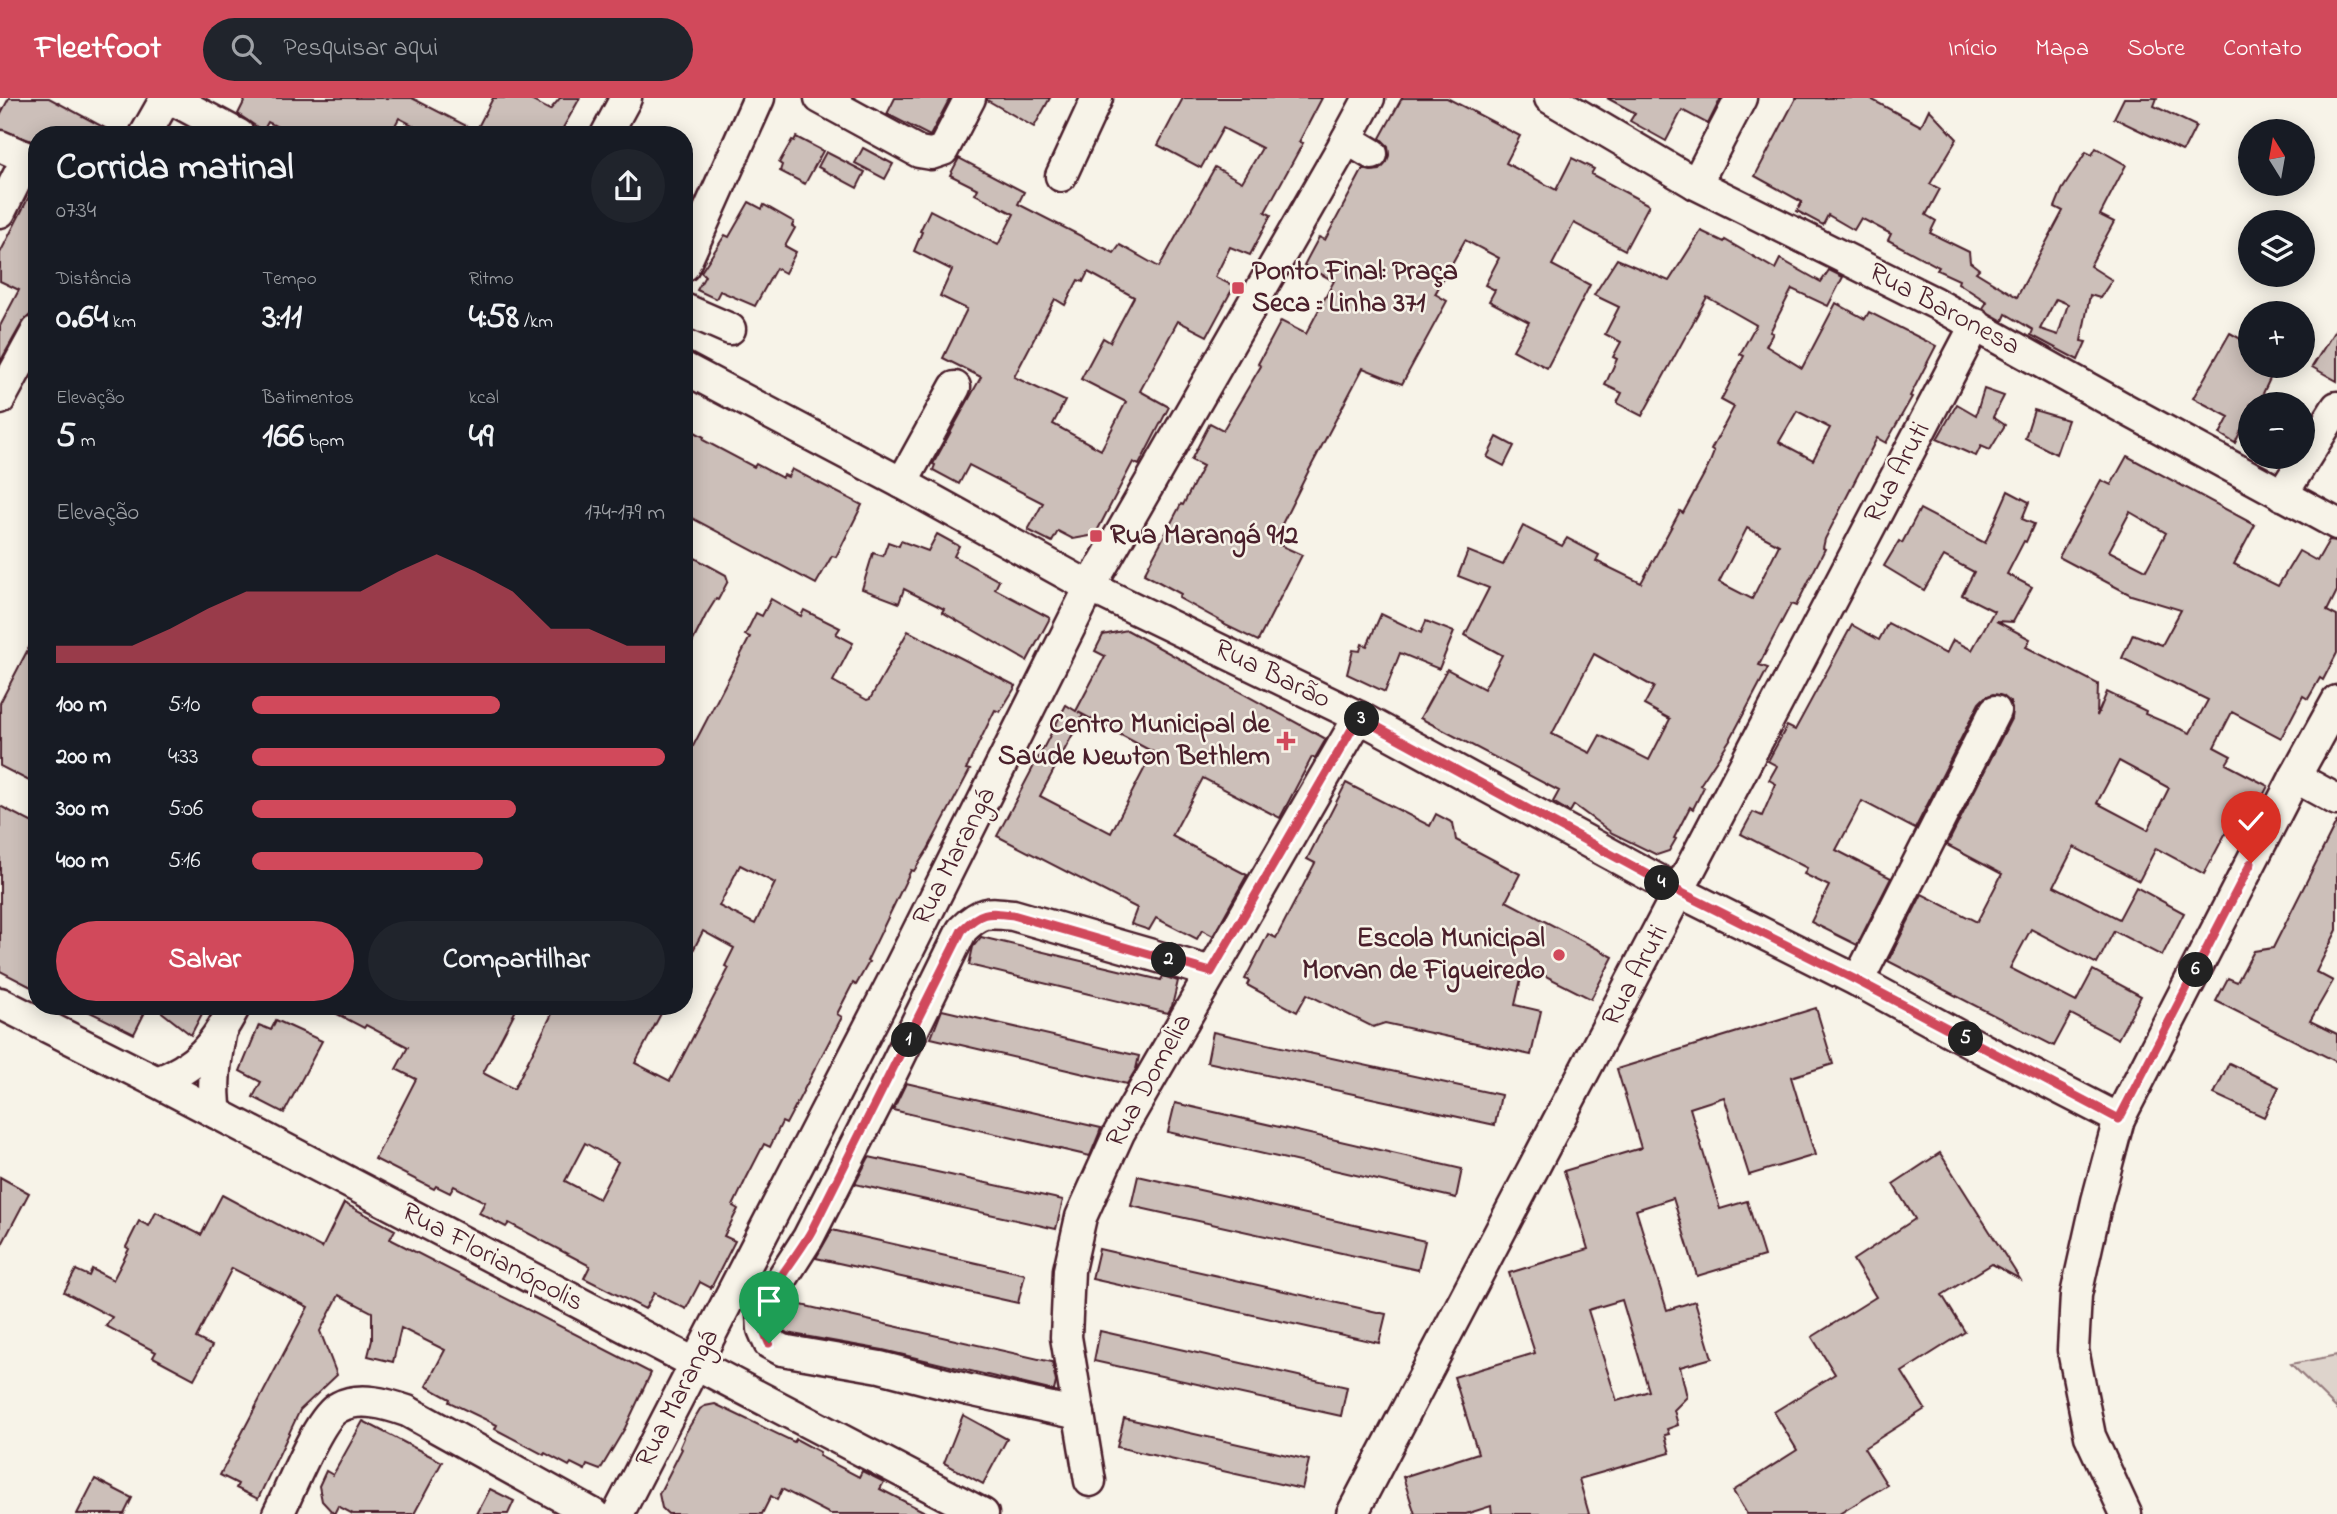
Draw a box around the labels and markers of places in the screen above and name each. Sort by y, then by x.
place label: Ponto Final: Praça Seca :: Linha 371 [1252,252,1458,325]
marker: Ponto Final: Praça Seca :: Linha 371 [1230,280,1246,296]
place label: Rua Marangá 912 [1110,516,1298,558]
marker: Rua Marangá 912 [1088,528,1104,544]
pin: 3 [1344,702,1380,736]
place label: Centro Municipal de Saúde Newton Bethlem [998,705,1271,778]
marker: Centro Municipal de Saúde Newton Bethlem [1276,731,1296,751]
pin [2221,791,2281,863]
pin: 4 [1644,866,1680,900]
place label: Escola Municipal Morvan de Figueiredo [1302,919,1545,993]
pin: 2 [1152,942,1186,978]
marker: Escola Municipal Morvan de Figueiredo [1551,947,1567,963]
pin: 6 [2178,952,2214,988]
pin: 5 [1948,1021,1983,1056]
pin: 1 [892,1023,926,1058]
pin [739,1271,799,1343]

